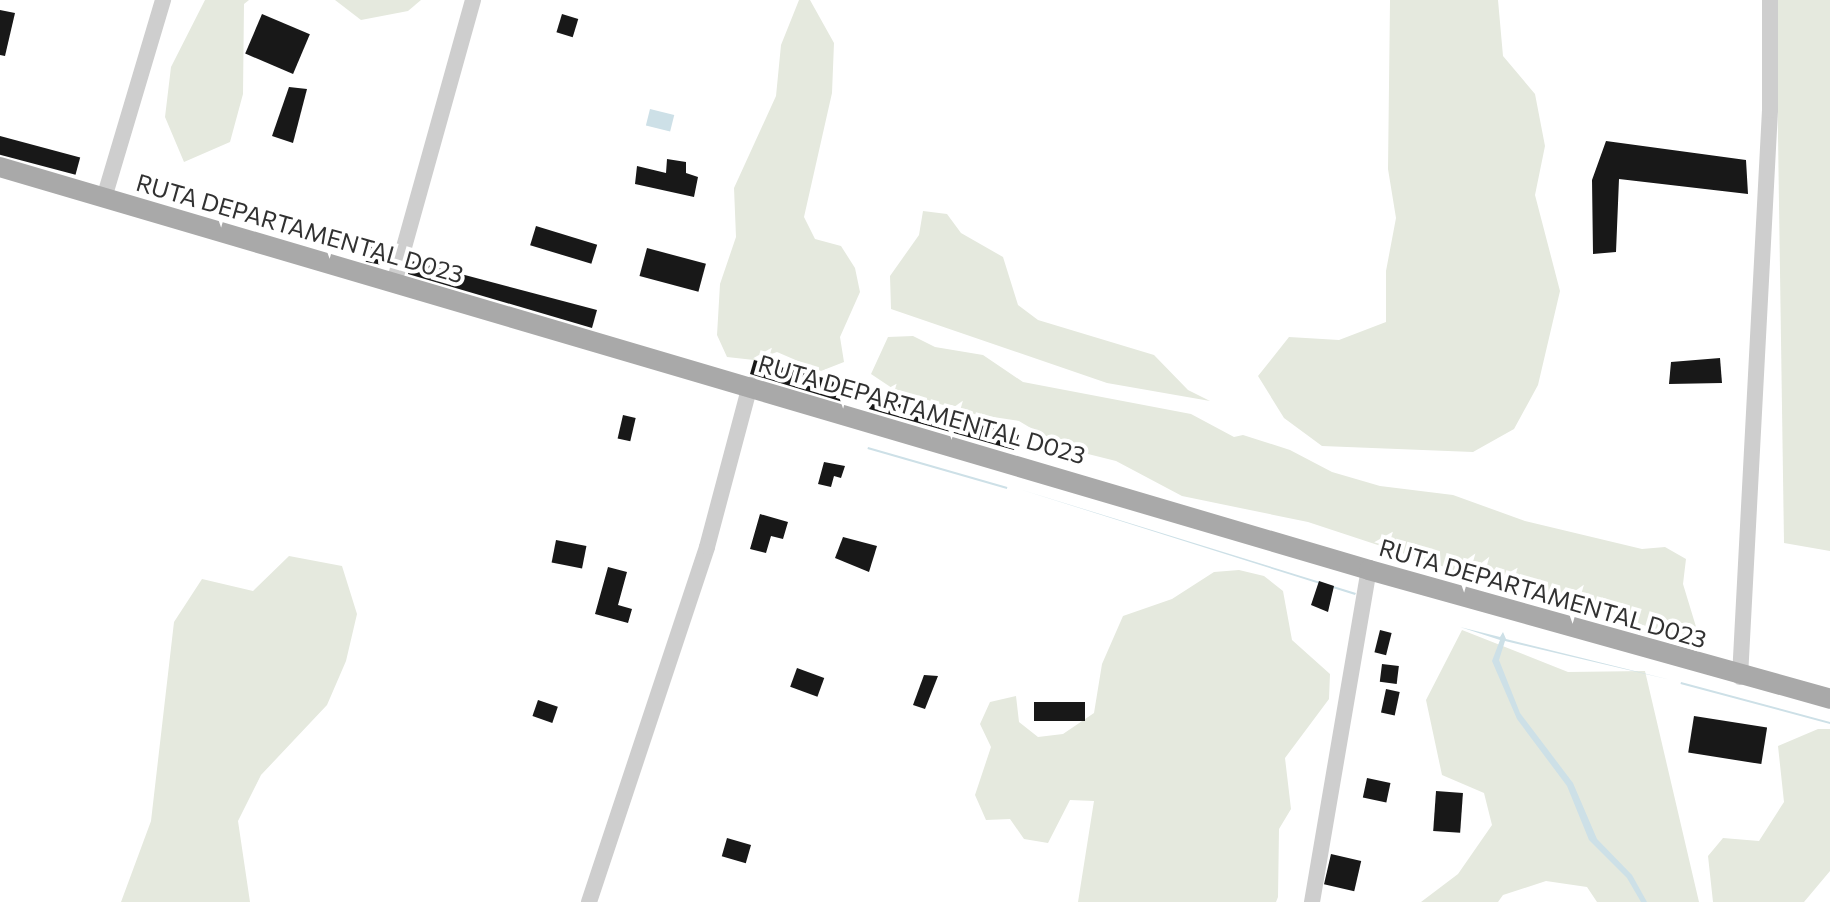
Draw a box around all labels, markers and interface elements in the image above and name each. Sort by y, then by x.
street label: RUTA DEPARTAMENTAL D023 [133,167,467,289]
street label: RUTA DEPARTAMENTAL D023 [755,348,1089,470]
street label: RUTA DEPARTAMENTAL D023 [1376,532,1710,654]

